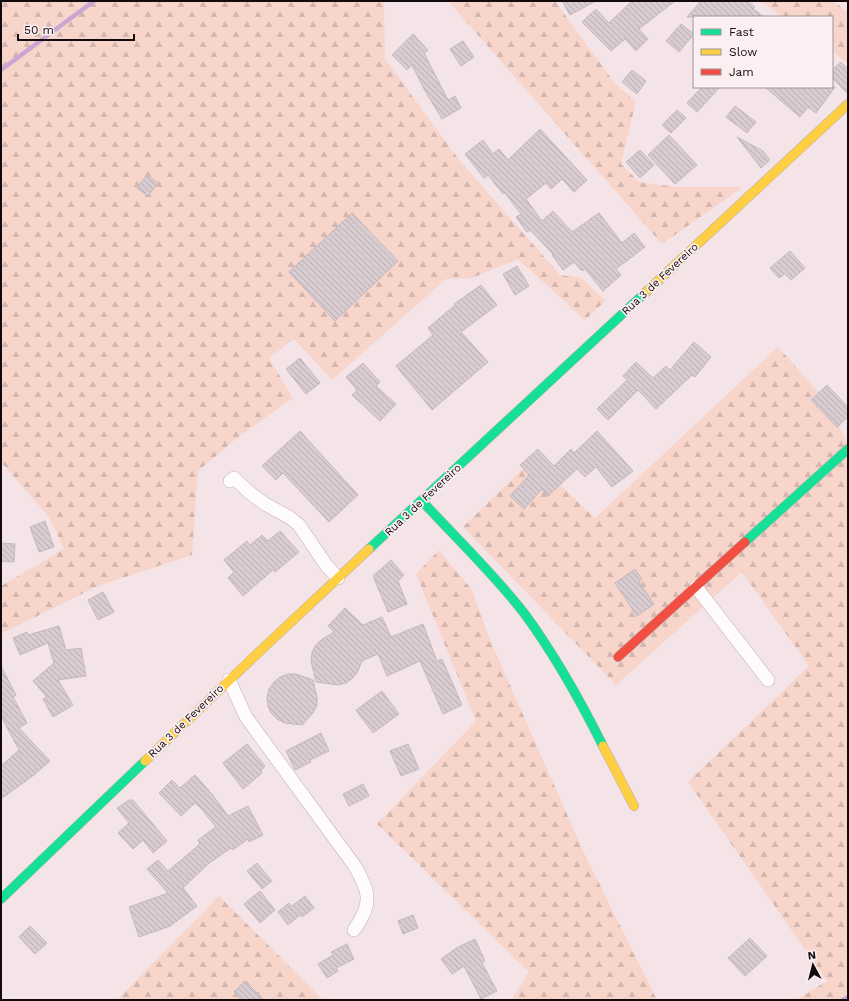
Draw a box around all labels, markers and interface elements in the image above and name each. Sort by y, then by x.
scale bar [18,16,134,42]
legend [693,16,833,88]
text: 50 m [24,23,54,37]
text: Fast [729,25,754,39]
text: Slow [729,45,757,59]
text: Jam [729,65,754,79]
street label: Rua 3 de Fevereiro [619,240,701,318]
street label: Rua 3 de Fevereiro [382,461,464,539]
street label: Rua 3 de Fevereiro [146,682,226,760]
north arrow [793,945,833,985]
text: N [807,949,817,963]

